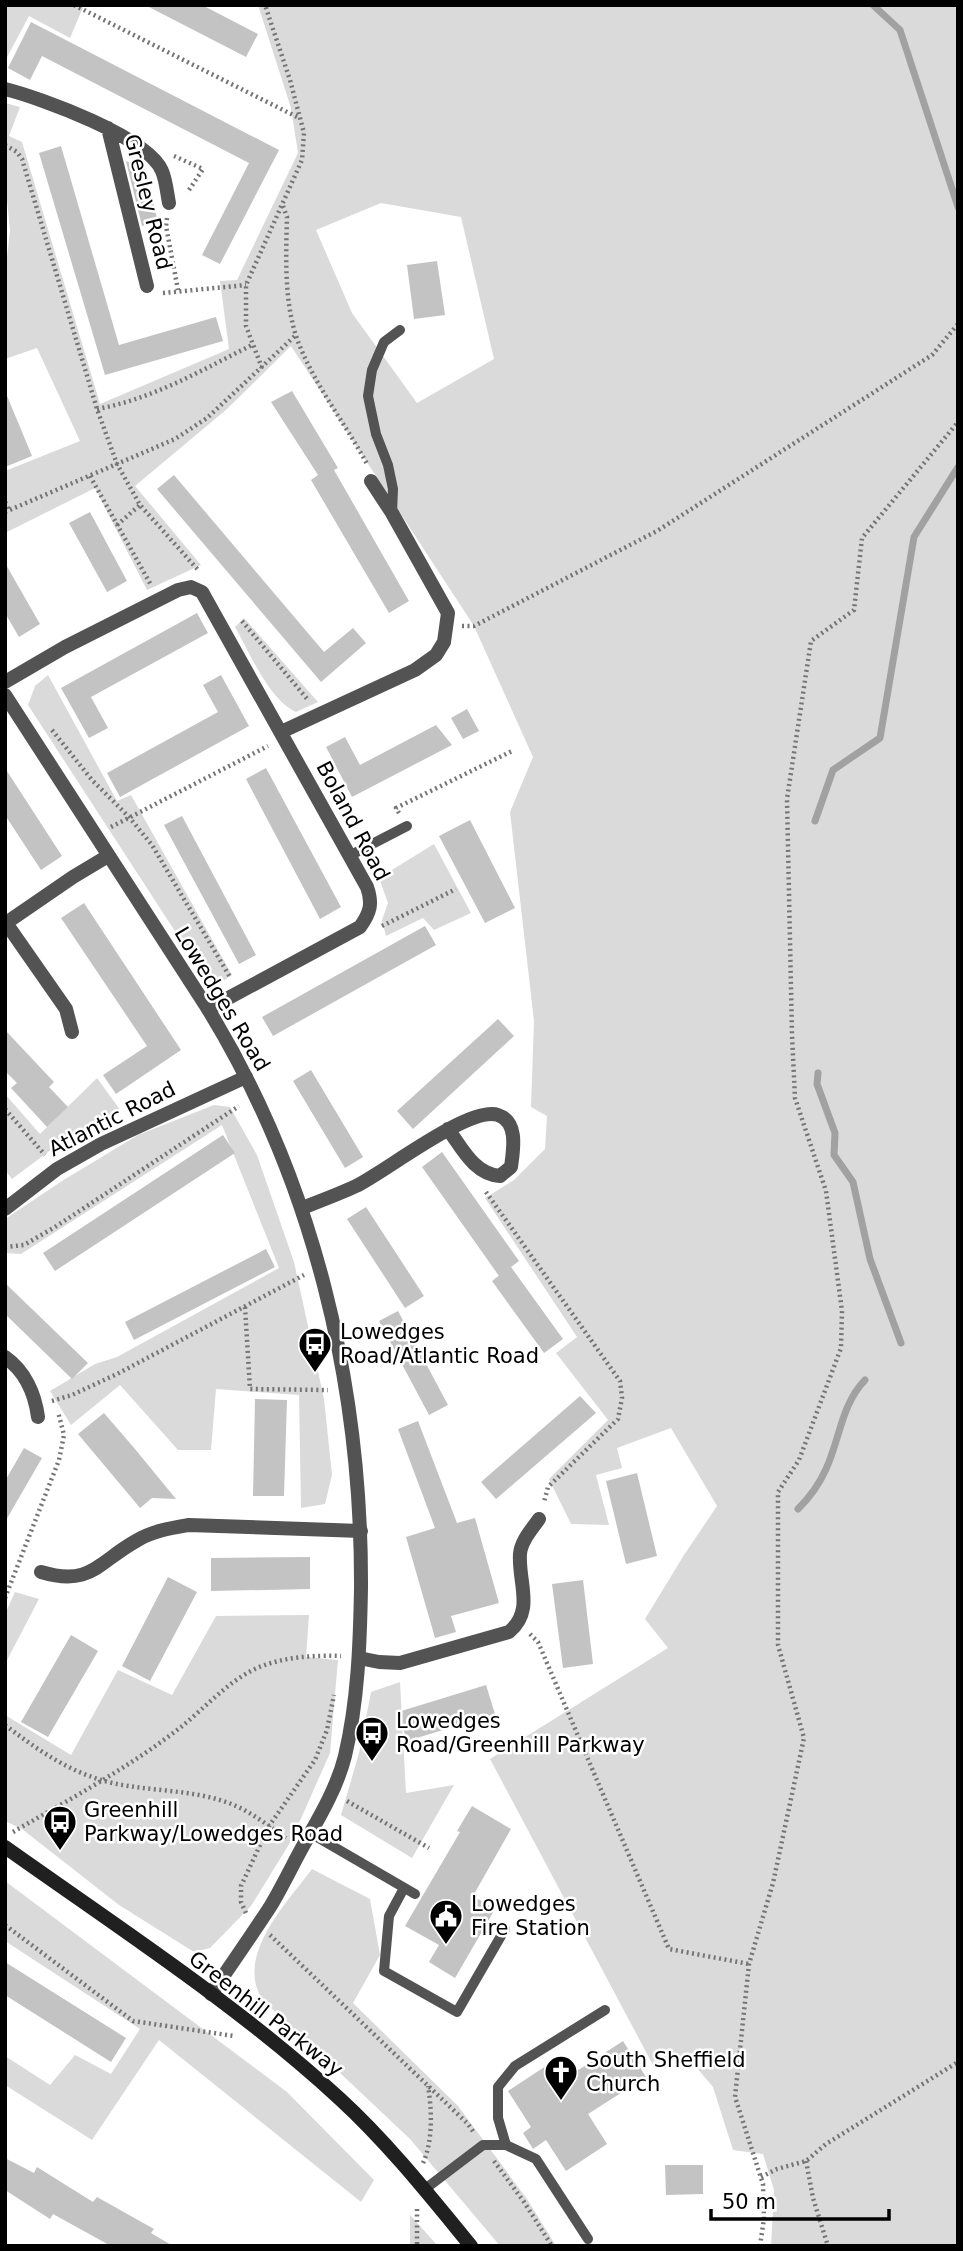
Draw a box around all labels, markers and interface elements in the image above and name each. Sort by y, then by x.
street label: Gresley Road [120,132,176,272]
street label: Boland Road [311,757,395,885]
street label: Lowedges Road [169,922,275,1076]
street label: Atlantic Road [45,1077,179,1161]
place label: Lowedges Road/Atlantic Road [340,1320,539,1368]
bus stop icon: Lowedges Road/Atlantic Road [296,1325,334,1374]
place label: Lowedges Road/Greenhill Parkway [396,1709,645,1757]
bus stop icon: Lowedges Road/Greenhill Parkway [353,1714,391,1763]
place label: Greenhill Parkway/Lowedges Road [84,1798,343,1846]
bus stop icon: Greenhill Parkway/Lowedges Road [41,1803,79,1852]
place label: Lowedges Fire Station [471,1892,590,1940]
public building icon: Lowedges Fire Station [427,1897,465,1946]
street label: Greenhill Parkway [184,1946,348,2082]
place label: South Sheffield Church [586,2048,746,2096]
church icon: South Sheffield Church [542,2053,580,2102]
scale bar [711,2178,890,2222]
text: 50 m [722,2190,776,2214]

